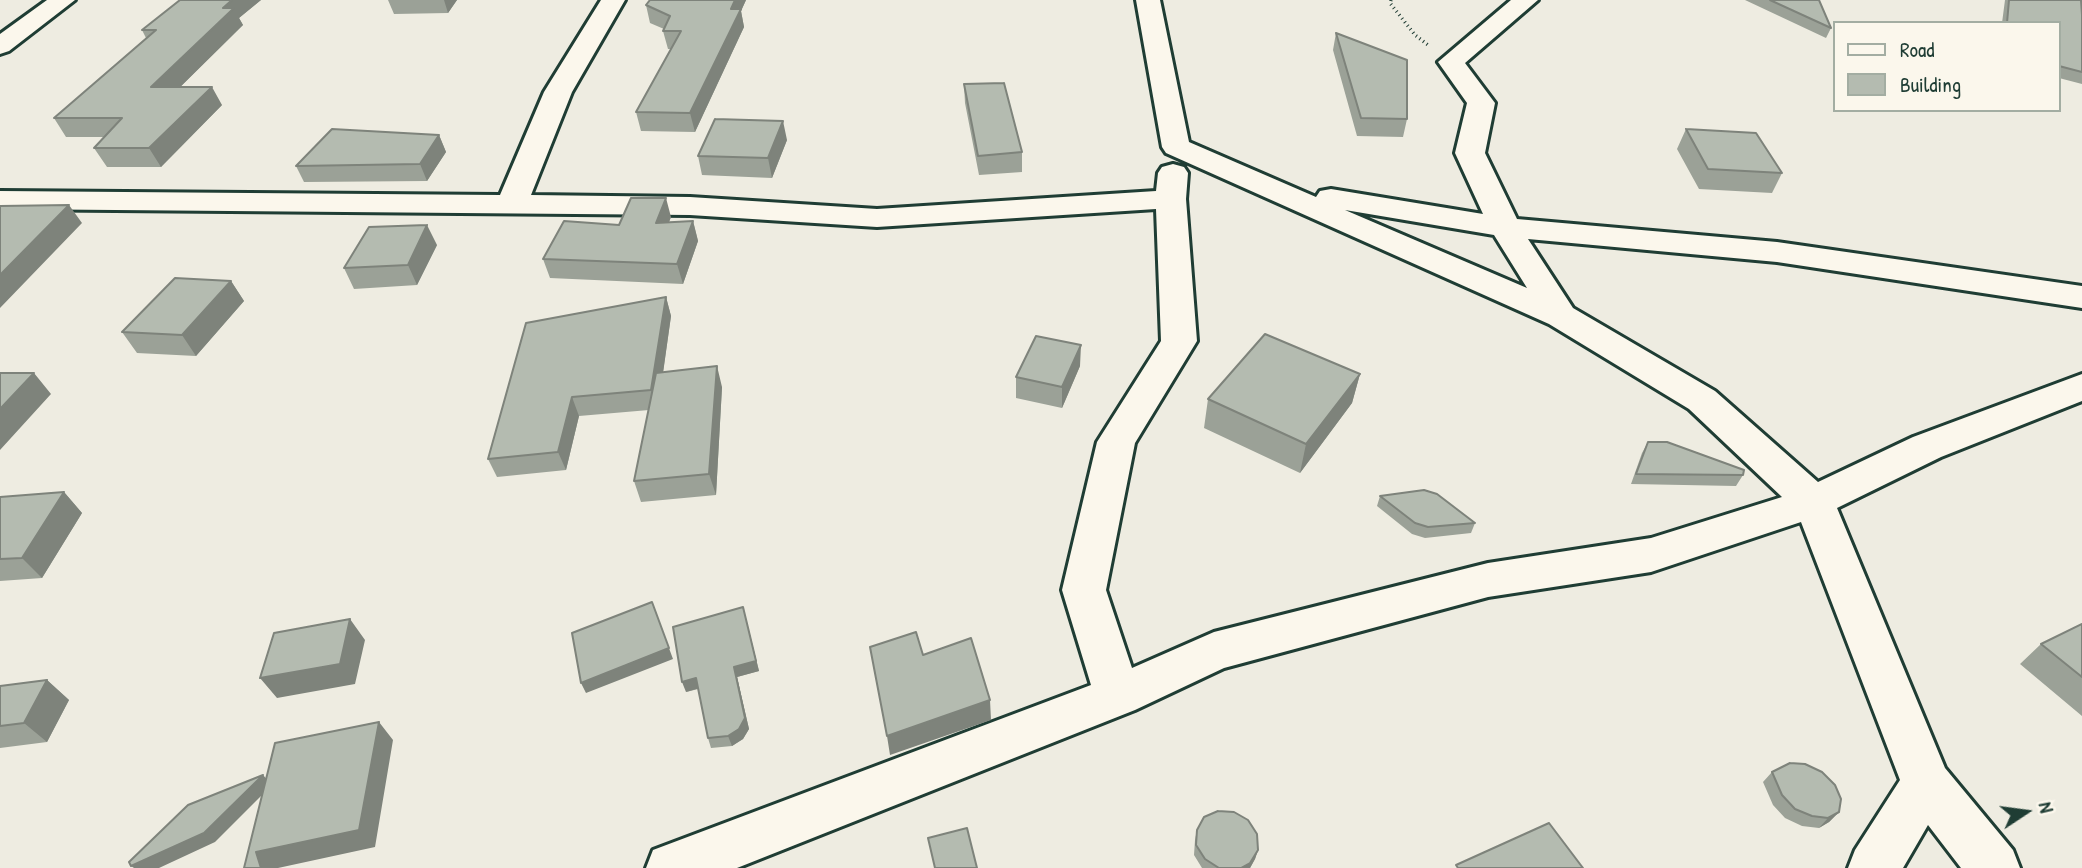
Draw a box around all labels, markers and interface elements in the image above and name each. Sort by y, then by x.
legend [1834,21,2061,112]
text: Road [1900,35,1934,64]
text: Building [1900,70,1961,99]
north arrow [1991,777,2061,847]
text: N [2033,799,2060,815]

